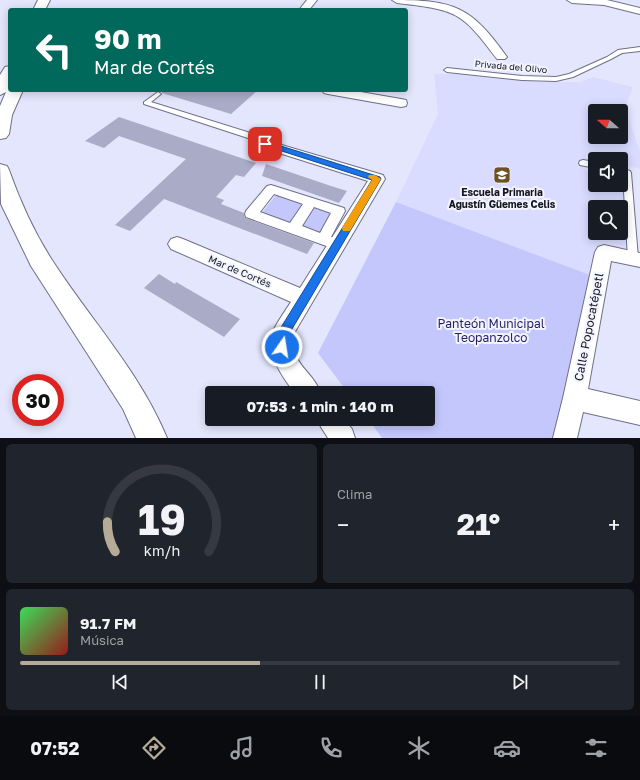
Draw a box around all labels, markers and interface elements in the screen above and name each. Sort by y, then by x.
text: 90 m [94,22,161,55]
icon: left [28,24,80,76]
text: Mar de Cortés [94,56,215,78]
street label: Privada del Olivo [474,58,548,75]
north arrow [588,104,628,144]
map controls [588,104,628,240]
pin [248,127,282,161]
icon: arrive [254,133,276,155]
button: sound [588,152,628,192]
school or university icon: Escuela Primaria Agustín Güemes Celis [492,165,512,185]
place label: Escuela Primaria Agustín Güemes Celis [449,186,556,210]
button: search [588,200,628,240]
street label: Mar de Cortés [207,252,273,290]
street label: Calle Popocatépetl [571,271,606,382]
park label: Panteón Municipal Teopanzolco [437,316,545,345]
position arrow [261,326,303,368]
speed limit sign: 30 [12,374,64,426]
text: 07:53 · 1 min · 140 m [246,397,394,415]
text: Clima [337,486,372,502]
text: 19 [138,493,185,543]
text: 21° [457,506,500,542]
text: − [337,511,349,538]
text: + [608,511,620,538]
text: km/h [143,541,180,558]
text: 91.7 FM [80,614,136,632]
text: Música [80,632,124,648]
icon: previous [109,671,131,693]
icon: pause [309,671,331,693]
icon: next [509,671,531,693]
icon: directions [140,734,168,762]
icon: music [228,734,256,762]
icon: phone [317,734,345,762]
icon: climate [405,734,433,762]
icon: car [493,734,521,762]
icon: filters [582,734,610,762]
text: 07:52 [30,737,79,759]

